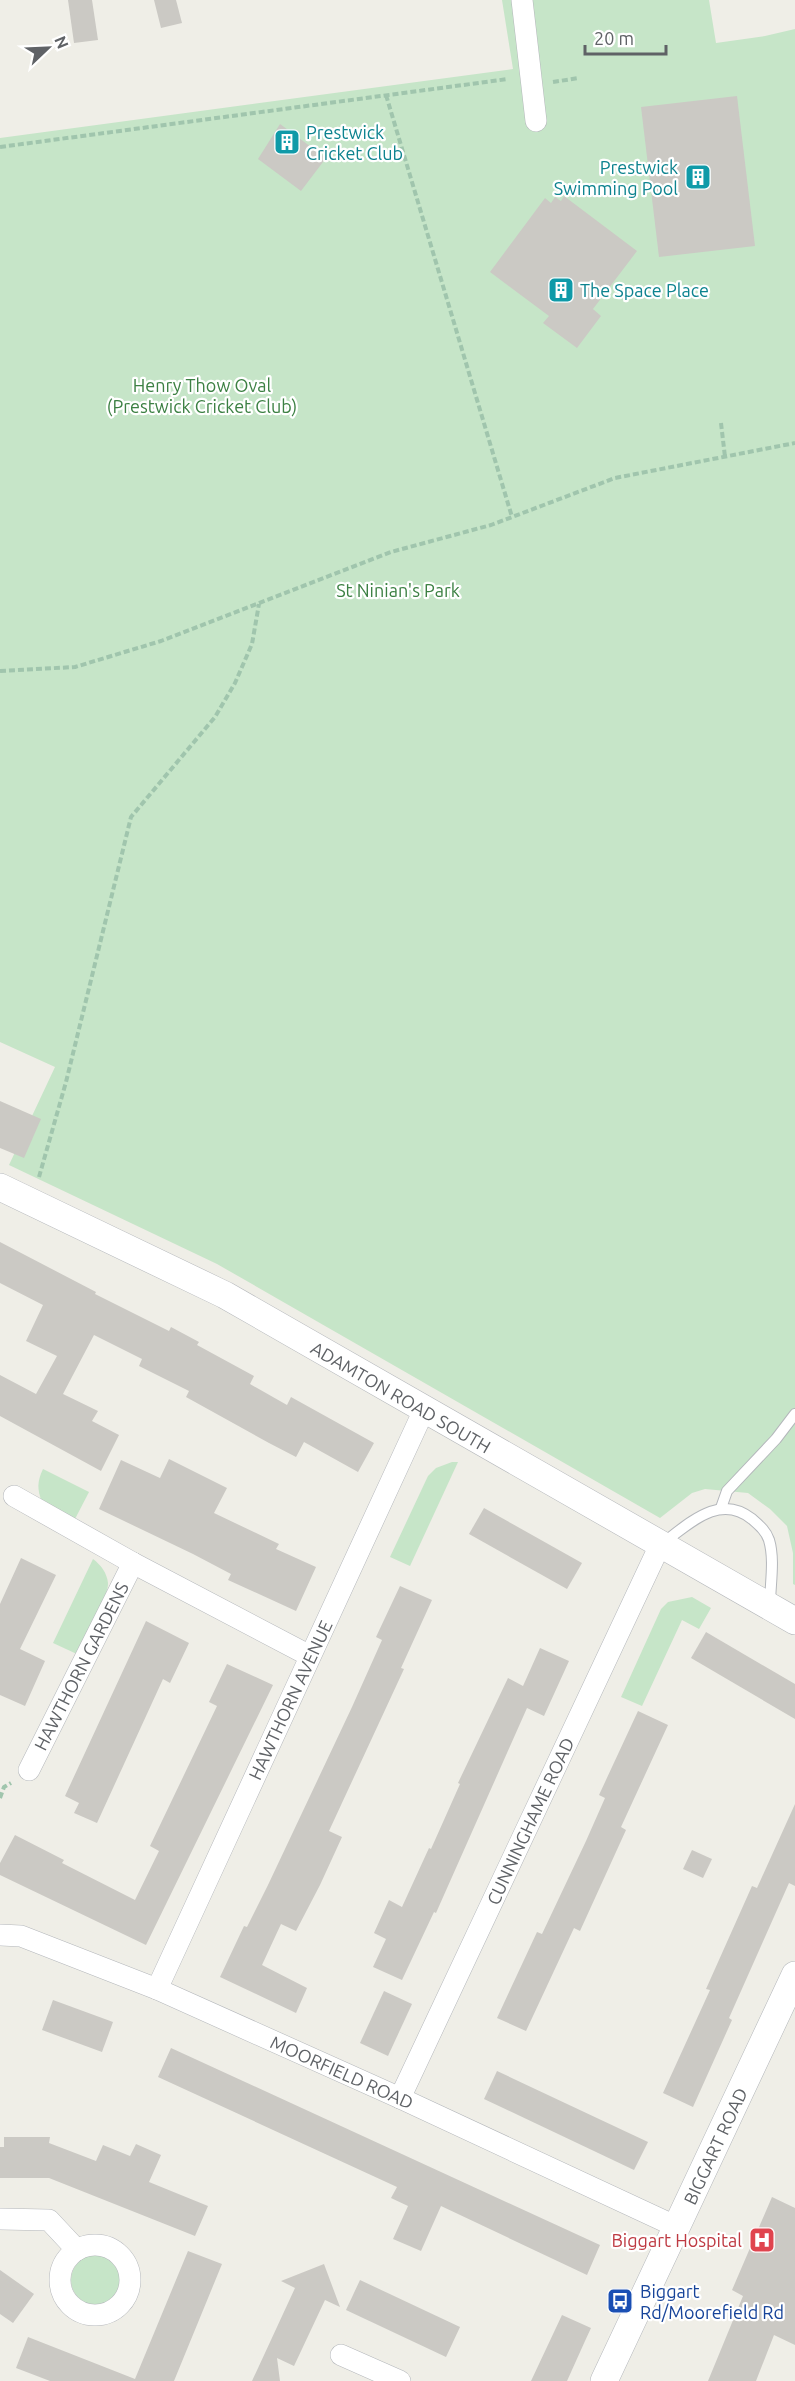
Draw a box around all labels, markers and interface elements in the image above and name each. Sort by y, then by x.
north arrow [18,18,78,78]
scale bar [585,18,666,56]
text: 20 m [594,28,634,48]
text: N [51,33,72,51]
place label: Prestwick Cricket Club [306,122,403,163]
building icon: Prestwick Cricket Club [272,127,302,157]
place label: Prestwick Swimming Pool [554,157,678,198]
building icon: Prestwick Swimming Pool [683,162,713,192]
building icon: The Space Place [546,275,576,305]
place label: The Space Place [580,280,709,300]
park label: Henry Thow Oval (Prestwick Cricket Club) [107,375,297,417]
park label: St Ninian's Park [336,580,460,600]
street label: ADAMTON ROAD SOUTH [308,1337,494,1457]
street label: HAWTHORN GARDENS [30,1579,132,1753]
street label: HAWTHORN AVENUE [244,1617,336,1783]
street label: CUNNINGHAME ROAD [482,1734,578,1908]
street label: MOORFIELD ROAD [267,2031,417,2113]
street label: BIGGART ROAD [679,2085,751,2207]
hospital icon: Biggart Hospital [747,2225,777,2255]
place label: Biggart Hospital [611,2230,742,2250]
place label: Biggart Rd/Moorefield Rd [640,2281,784,2322]
bus stop icon: Biggart Rd/Moorefield Rd [605,2286,635,2316]

